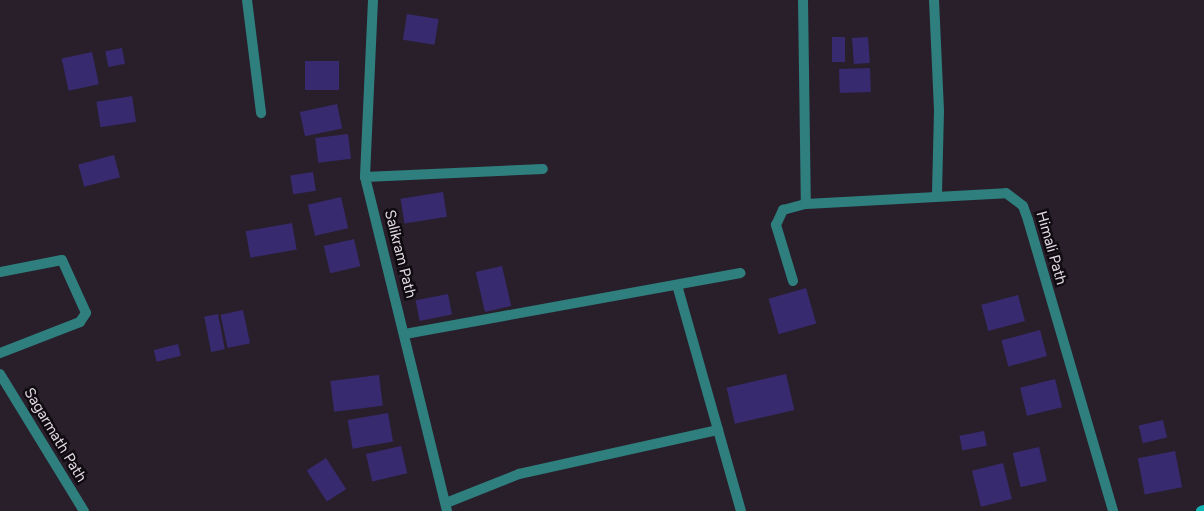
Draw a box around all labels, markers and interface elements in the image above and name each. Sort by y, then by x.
street label: Salikram Path [380,208,420,300]
street label: Himali Path [1032,209,1070,287]
street label: Sagarmath Path [20,385,90,485]

